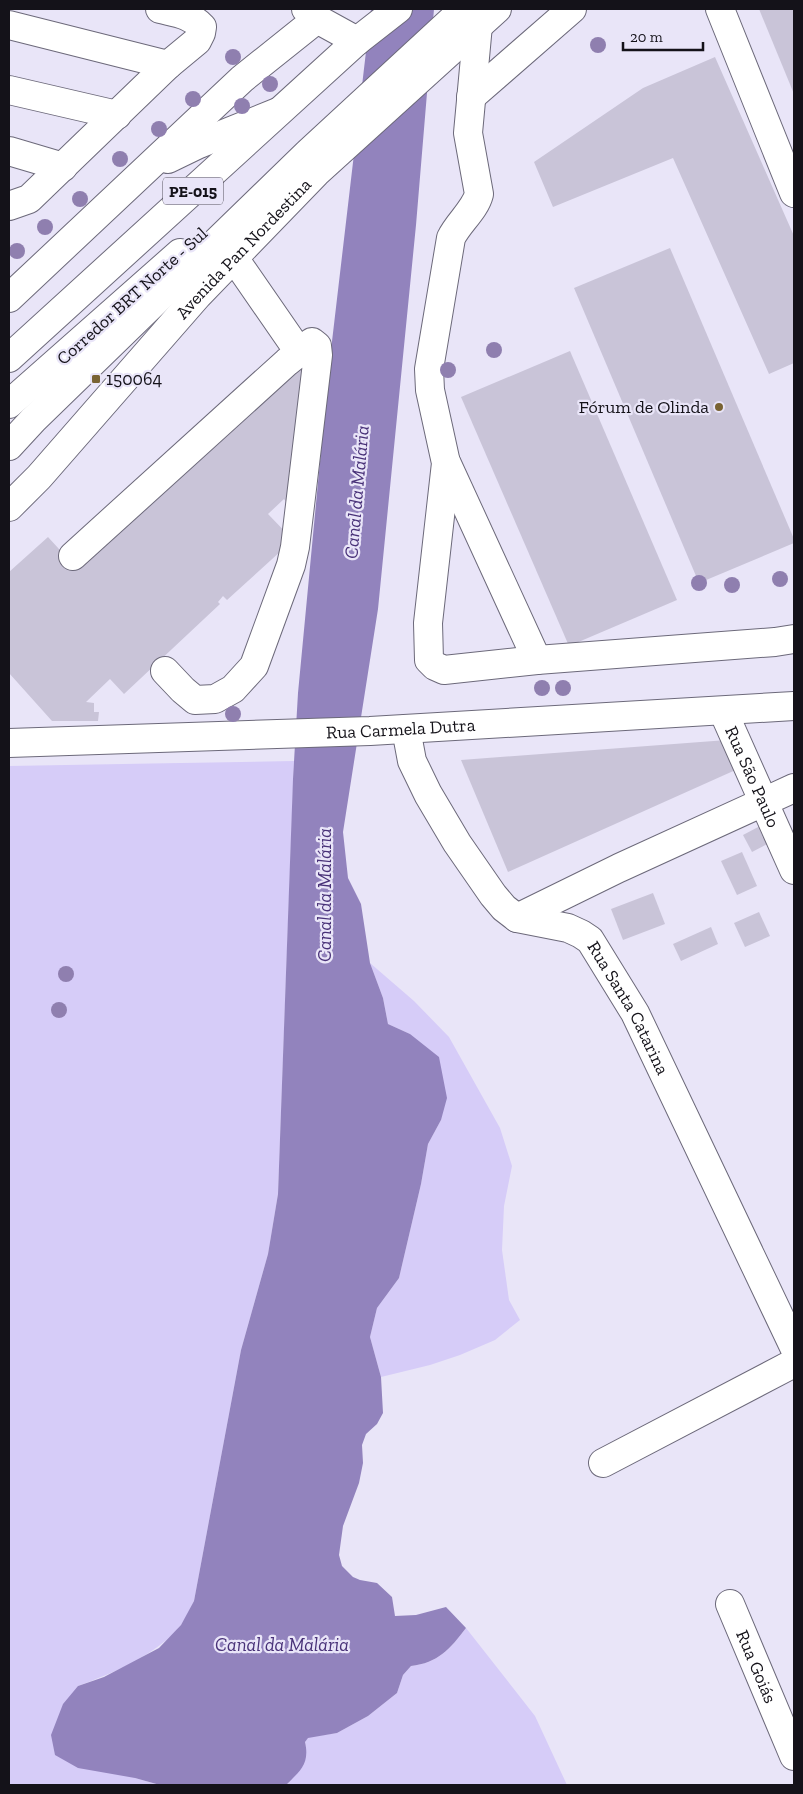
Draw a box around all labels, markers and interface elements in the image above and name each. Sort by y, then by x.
scale bar [623,20,703,52]
text: 20 m [630,28,663,46]
street label: Avenida Pan Nordestina [171,174,316,324]
road number: PE-015 [163,178,223,205]
street label: Corredor BRT Norte - Sul [52,222,212,370]
place label: 150064 [106,368,162,390]
marker: 150064 [90,373,102,385]
place label: Fórum de Olinda [579,396,709,418]
marker: Fórum de Olinda [713,401,725,413]
water label: Canal da Malária [339,424,374,560]
street label: Rua Carmela Dutra [326,714,476,743]
street label: Rua São Paulo [720,723,785,831]
water label: Canal da Malária [313,828,336,962]
street label: Rua Santa Catarina [582,937,674,1079]
street label: Rua Goiás [731,1627,782,1707]
water label: Canal da Malária [215,1633,349,1656]

